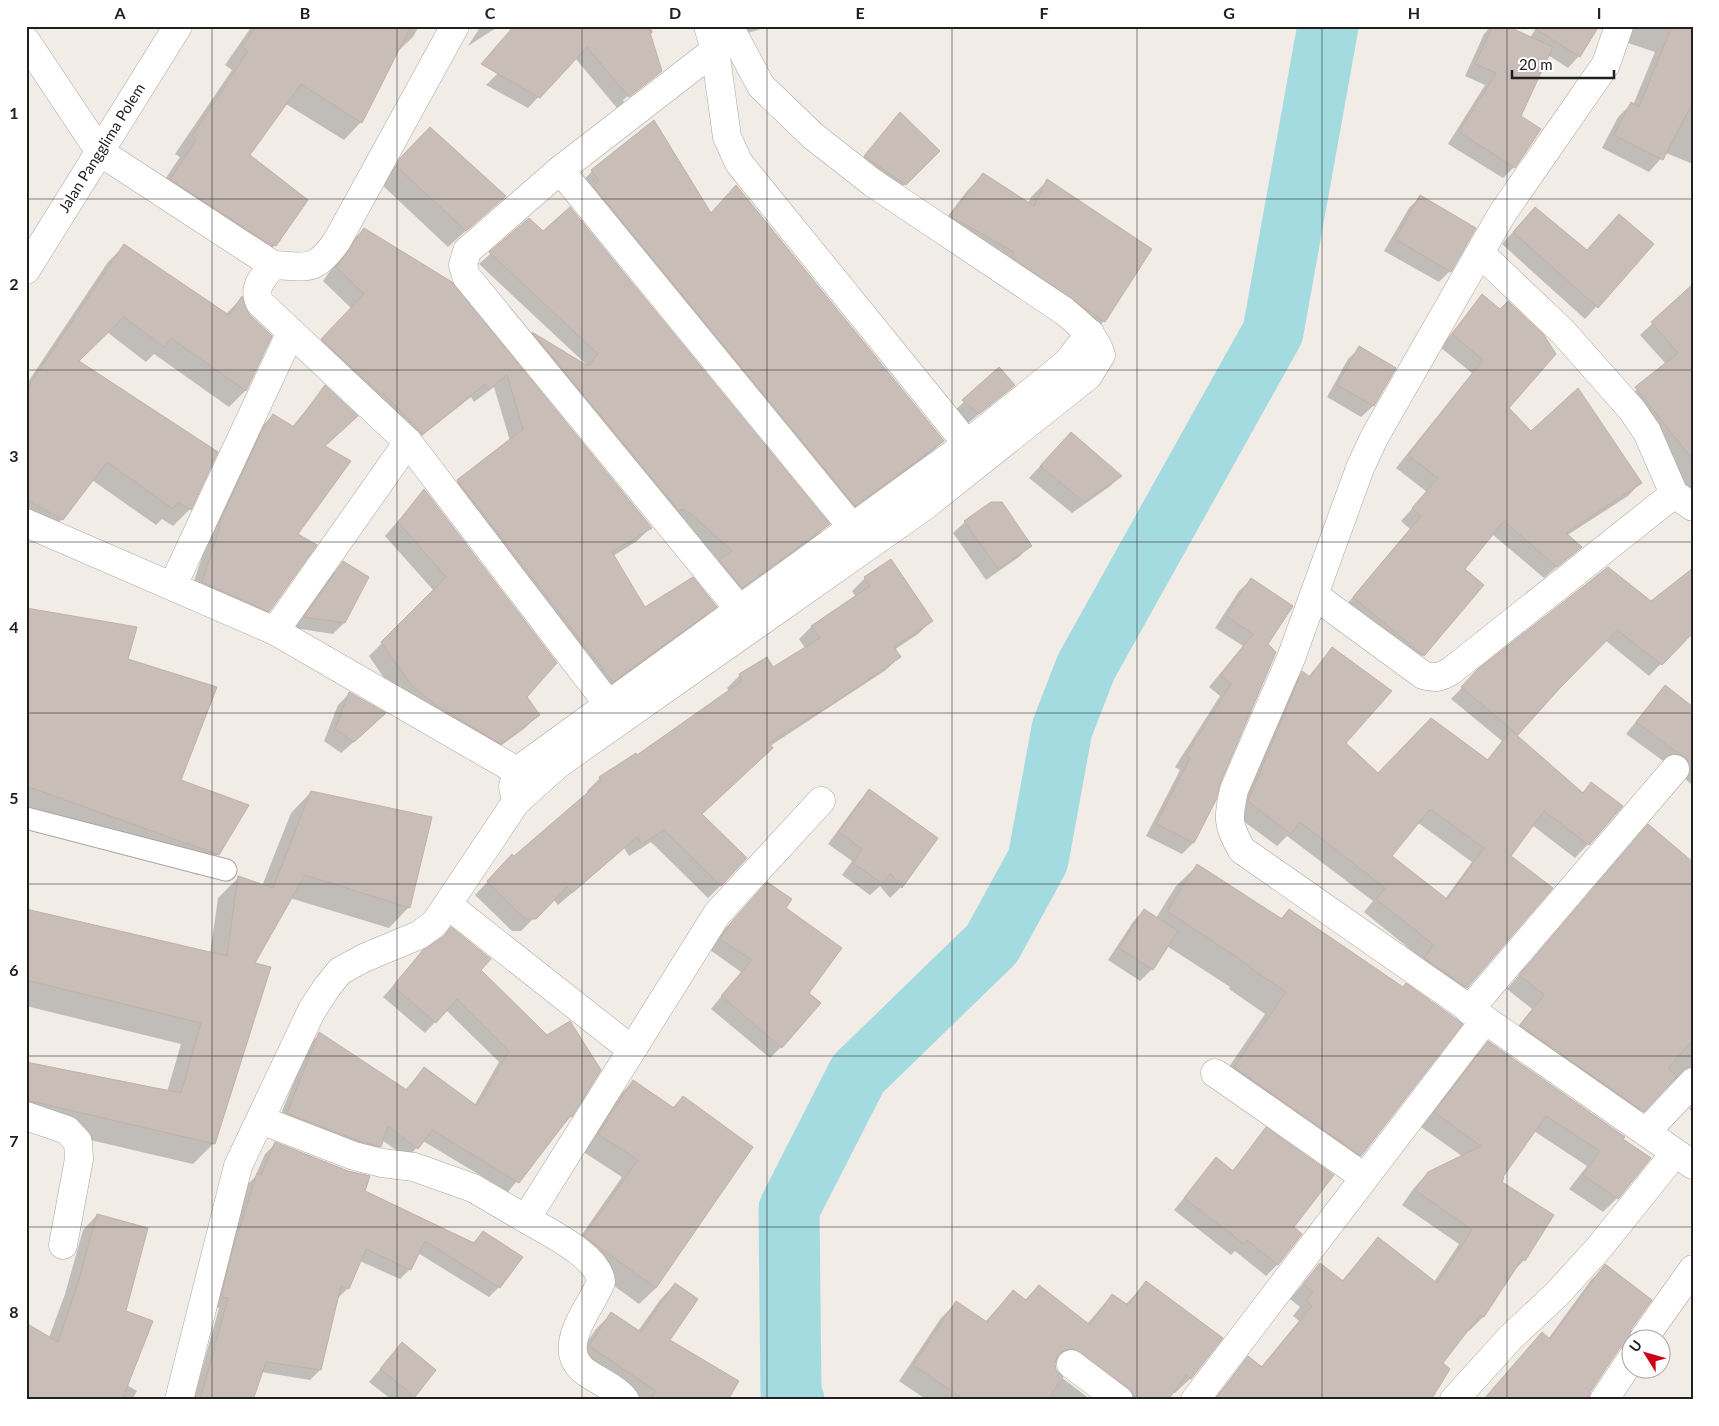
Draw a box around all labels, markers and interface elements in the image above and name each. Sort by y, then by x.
text: A [113,3,126,22]
text: B [300,3,310,22]
text: C [485,3,496,22]
text: D [669,3,681,22]
text: E [855,3,865,22]
text: F [1039,3,1049,22]
text: G [1223,3,1235,22]
text: H [1408,3,1420,22]
text: I [1597,3,1601,22]
scale bar [1512,48,1614,80]
text: 20 m [1519,55,1553,73]
street label: Jalan Pangglima Polem [54,80,148,215]
text: 1 [9,103,19,122]
text: 2 [9,274,19,293]
text: 3 [9,446,19,465]
text: 4 [9,617,19,636]
text: 5 [9,788,19,807]
text: 6 [9,960,19,979]
text: 7 [9,1131,19,1150]
text: 8 [9,1302,19,1321]
north arrow [1622,1328,1672,1378]
text: U [1625,1337,1645,1355]

